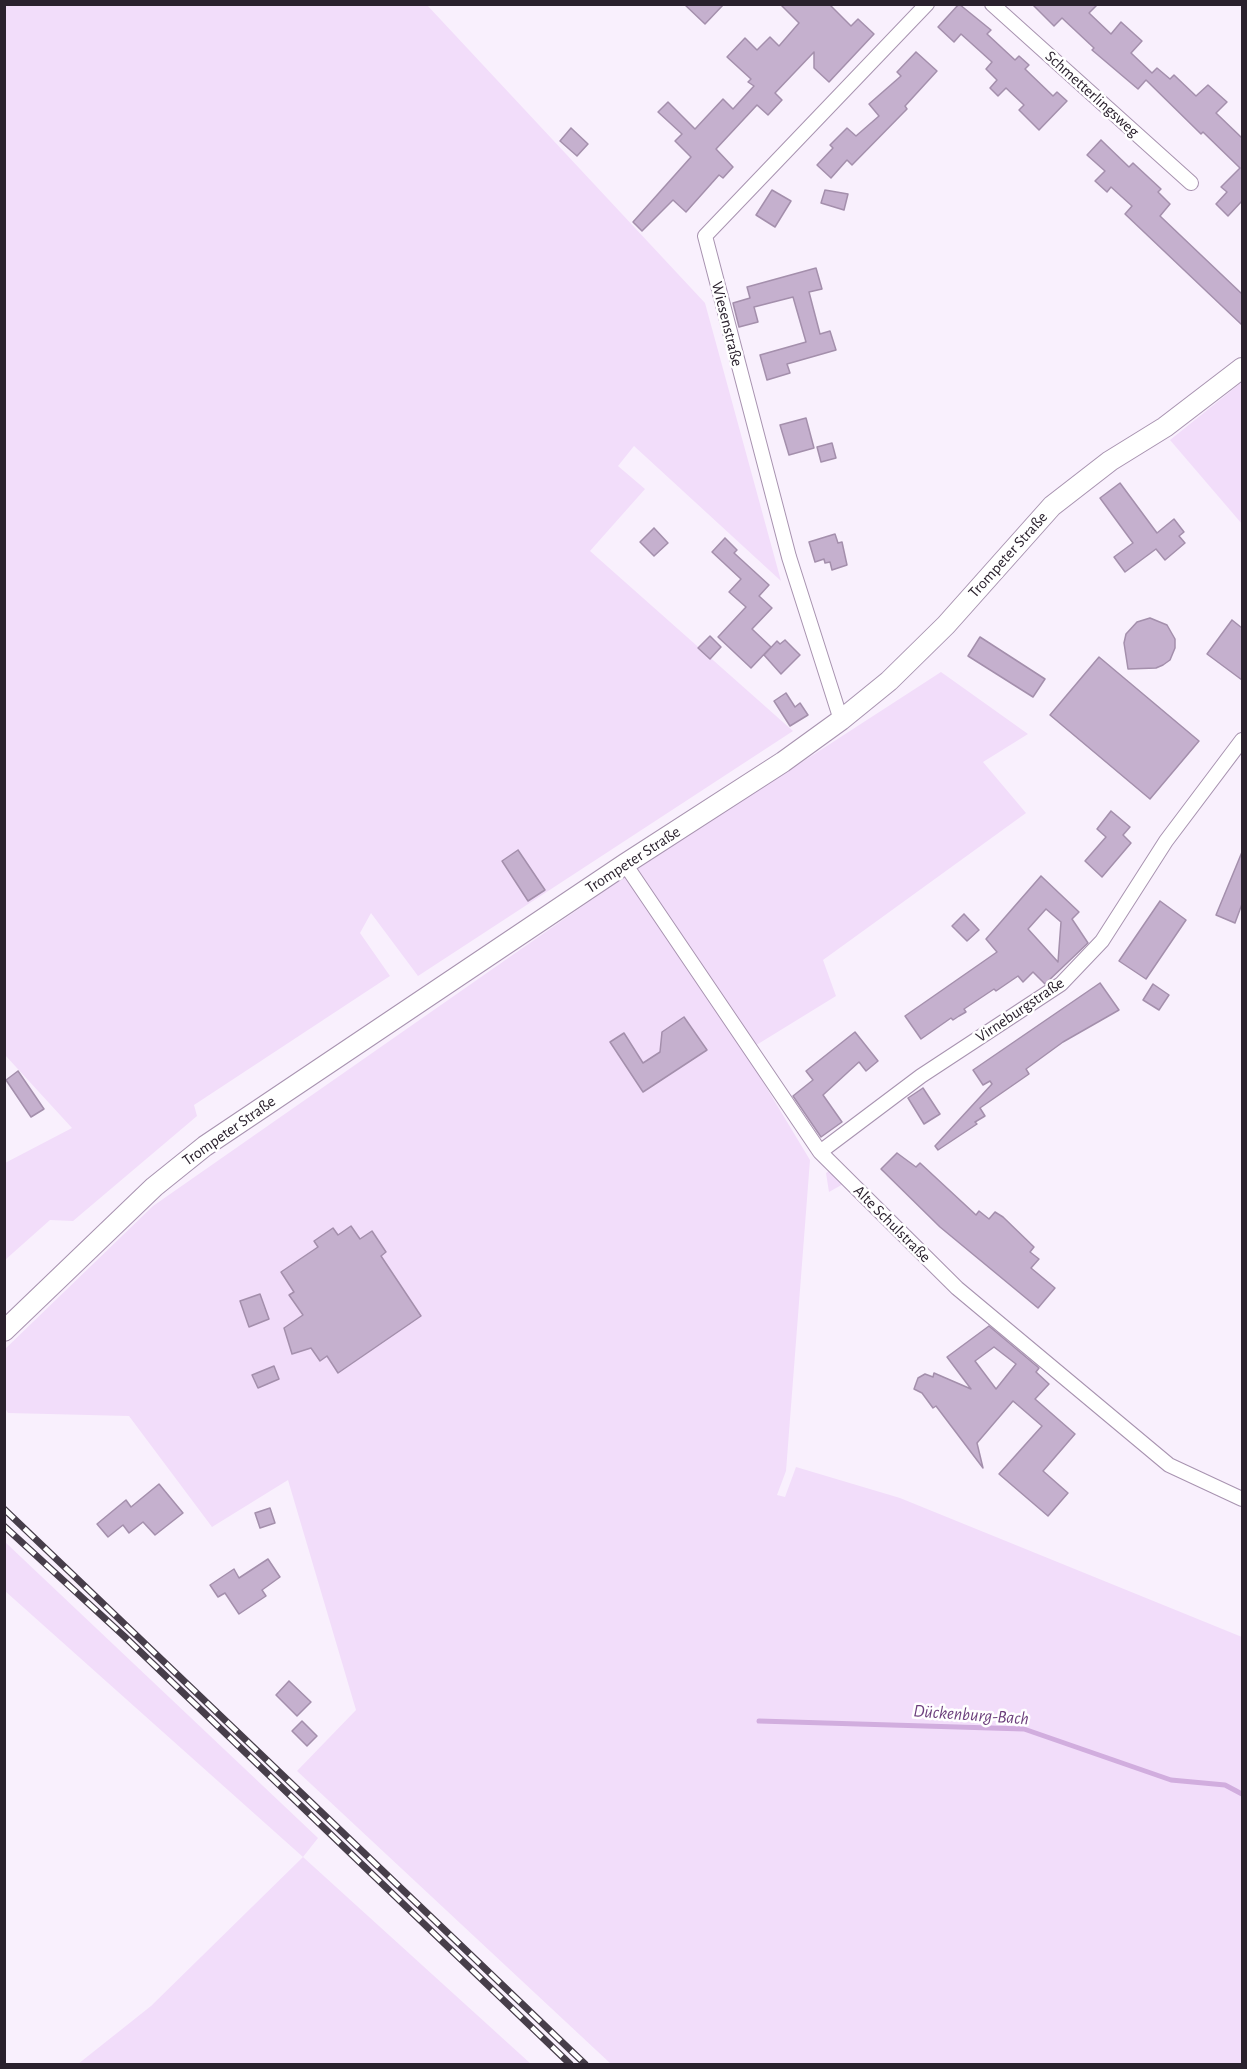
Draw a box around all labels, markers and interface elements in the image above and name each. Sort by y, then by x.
street label: Schmetterlingsweg [1041,47,1143,141]
street label: Wiesenstraße [707,280,747,368]
street label: Trompeter Straße [964,508,1052,602]
street label: Trompeter Straße [582,822,684,898]
street label: Virneburgstraße [972,973,1068,1047]
street label: Trompeter Straße [179,1092,279,1170]
street label: Alte Schulstraße [849,1181,935,1267]
water label: Dückenburg-Bach [913,1700,1029,1730]

